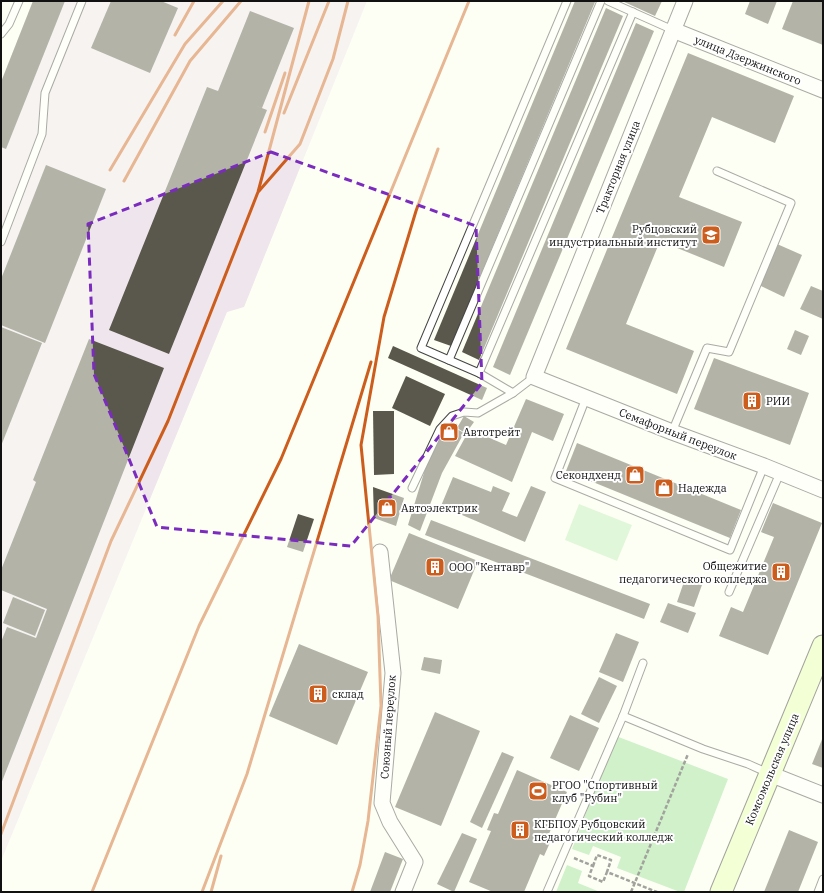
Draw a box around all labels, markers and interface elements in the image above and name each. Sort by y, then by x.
street label: улица Дзержинского [693,32,803,88]
street label: Тракторная улица [593,118,643,216]
place label: Рубцовский индустриальный институт [549,222,697,249]
school or university icon: Рубцовский индустриальный институт [700,224,722,246]
building icon: РИИ [741,390,763,412]
place label: РИИ [766,394,791,408]
street label: Семафорный переулок [617,405,740,463]
shop icon: Автотрейт [438,421,460,443]
place label: Автотрейт [463,425,520,439]
shop icon: Секондхенд [624,464,646,486]
place label: Секондхенд [556,468,621,482]
shop icon: Надежда [653,477,675,499]
place label: Надежда [678,481,727,495]
shop icon: Автоэлектрик [376,497,398,519]
place label: Автоэлектрик [401,501,478,515]
building icon: ООО "Кентавр" [424,556,446,578]
place label: Общежитие педагогического колледжа [619,559,767,586]
place label: ООО "Кентавр" [449,560,529,574]
building icon: Общежитие педагогического колледжа [770,561,792,583]
street label: Союзный переулок [377,674,399,779]
building icon: склад [307,683,329,705]
place label: склад [332,687,364,701]
street label: Комсомольская улица [742,711,802,827]
place label: РГОО "Спортивный клуб "Рубин" [552,778,658,805]
sports icon: РГОО "Спортивный клуб "Рубин" [527,780,549,802]
place label: КГБПОУ Рубцовский педагогический колледж [534,817,673,844]
building icon: КГБПОУ Рубцовский педагогический колледж [509,819,531,841]

